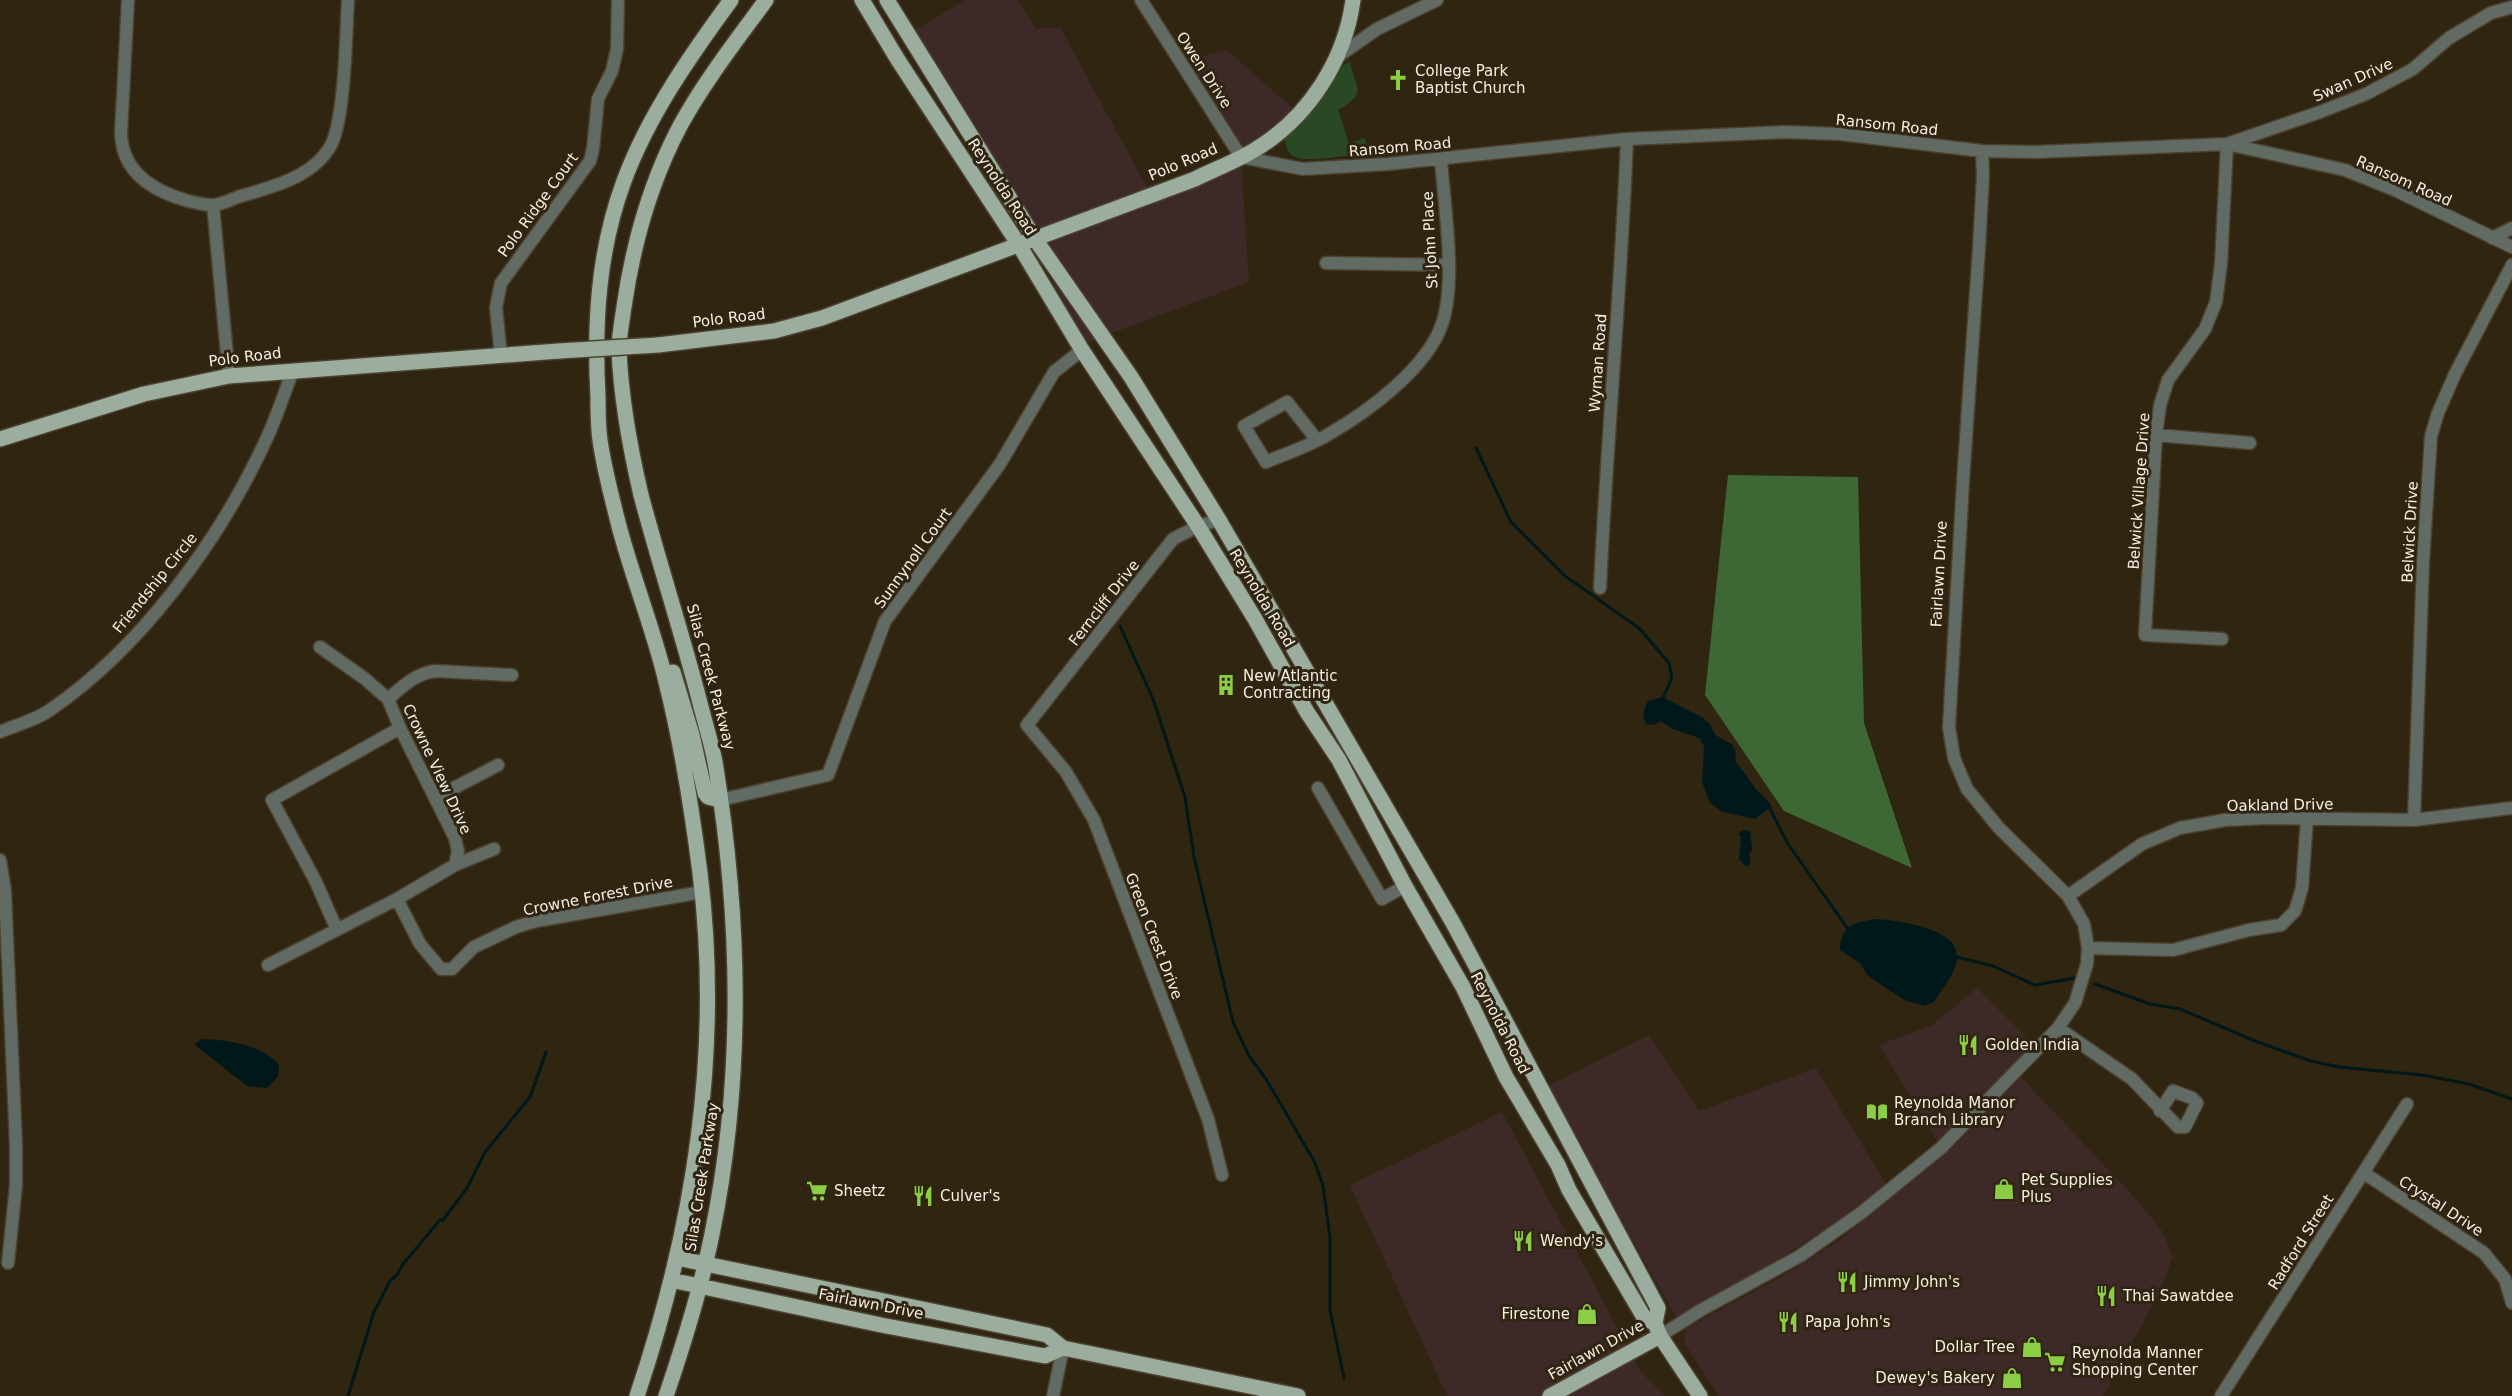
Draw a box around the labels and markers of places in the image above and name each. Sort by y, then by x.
place label: College Park Baptist Church [1415,62,1526,97]
church icon: College Park Baptist Church [1386,68,1410,92]
place label: New Atlantic Contracting [1243,667,1338,702]
building icon: New Atlantic Contracting [1214,673,1238,697]
restaurant icon: Golden India [1956,1033,1980,1057]
place label: Golden India [1985,1036,2080,1054]
place label: Reynolda Manor Branch Library [1894,1094,2016,1129]
library icon: Reynolda Manor Branch Library [1865,1100,1889,1124]
place label: Pet Supplies Plus [2021,1171,2113,1206]
shop icon: Pet Supplies Plus [1992,1177,2016,1201]
supermarket icon: Sheetz [805,1179,829,1203]
place label: Sheetz [834,1182,885,1200]
restaurant icon: Culver's [911,1184,935,1208]
place label: Culver's [940,1187,1001,1205]
restaurant icon: Wendy's [1511,1229,1535,1253]
place label: Wendy's [1540,1232,1603,1250]
restaurant icon: Jimmy John's [1835,1270,1859,1294]
place label: Jimmy John's [1863,1273,1960,1291]
restaurant icon: Thai Sawatdee [2094,1284,2118,1308]
place label: Thai Sawatdee [2122,1287,2234,1305]
shop icon: Firestone [1575,1302,1599,1326]
place label: Firestone [1502,1305,1570,1323]
restaurant icon: Papa John's [1776,1310,1800,1334]
place label: Papa John's [1805,1313,1891,1331]
shop icon: Dollar Tree [2020,1335,2044,1359]
place label: Dollar Tree [1935,1338,2015,1356]
place label: Reynolda Manner Shopping Center [2072,1344,2204,1379]
supermarket icon: Reynolda Manner Shopping Center [2043,1350,2067,1374]
shop icon: Dewey's Bakery [2000,1366,2024,1390]
place label: Dewey's Bakery [1875,1369,1995,1387]

